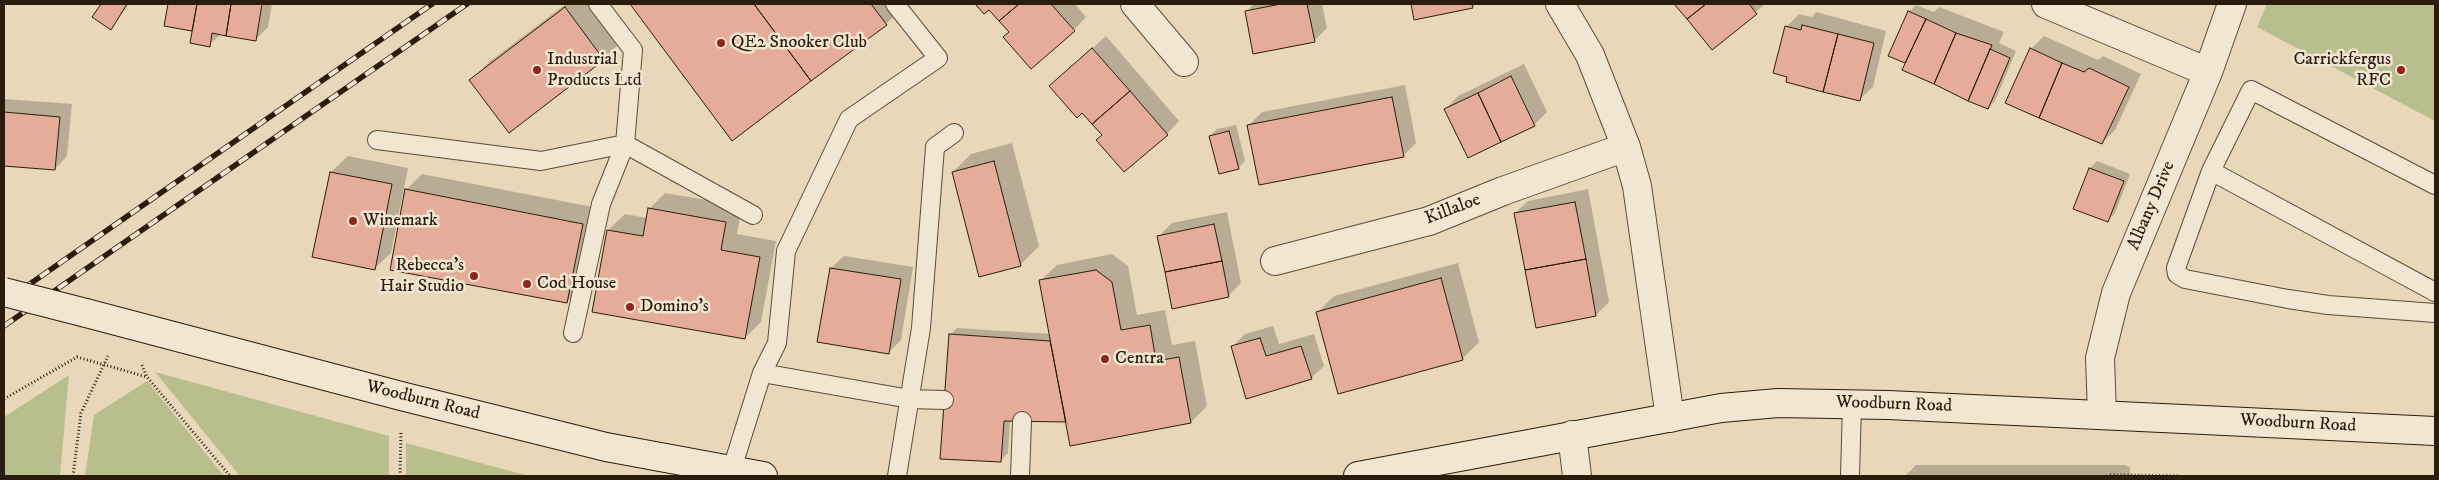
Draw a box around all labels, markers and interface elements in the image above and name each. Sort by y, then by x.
place label: QE2 Snooker Club [731,32,867,54]
marker: QE2 Snooker Club [715,37,727,49]
place label: Industrial Products Ltd [547,49,642,92]
place label: Carrickfergus RFC [2293,49,2391,92]
marker: Industrial Products Ltd [531,64,543,76]
marker: Carrickfergus RFC [2395,64,2407,76]
street label: Albany Drive [2124,158,2180,254]
street label: Killaloe [1422,190,1484,230]
place label: Winemark [363,210,438,232]
marker: Winemark [347,215,359,227]
place label: Rebecca's Hair Studio [380,255,464,298]
marker: Rebecca's Hair Studio [468,270,480,282]
place label: Cod House [537,273,616,295]
marker: Cod House [521,278,533,290]
place label: Domino's [640,296,709,318]
marker: Domino's [624,301,636,313]
place label: Centra [1115,348,1164,370]
marker: Centra [1099,353,1111,365]
street label: Woodburn Road [364,376,482,426]
street label: Woodburn Road [1835,392,1953,418]
street label: Woodburn Road [2239,410,2357,438]

